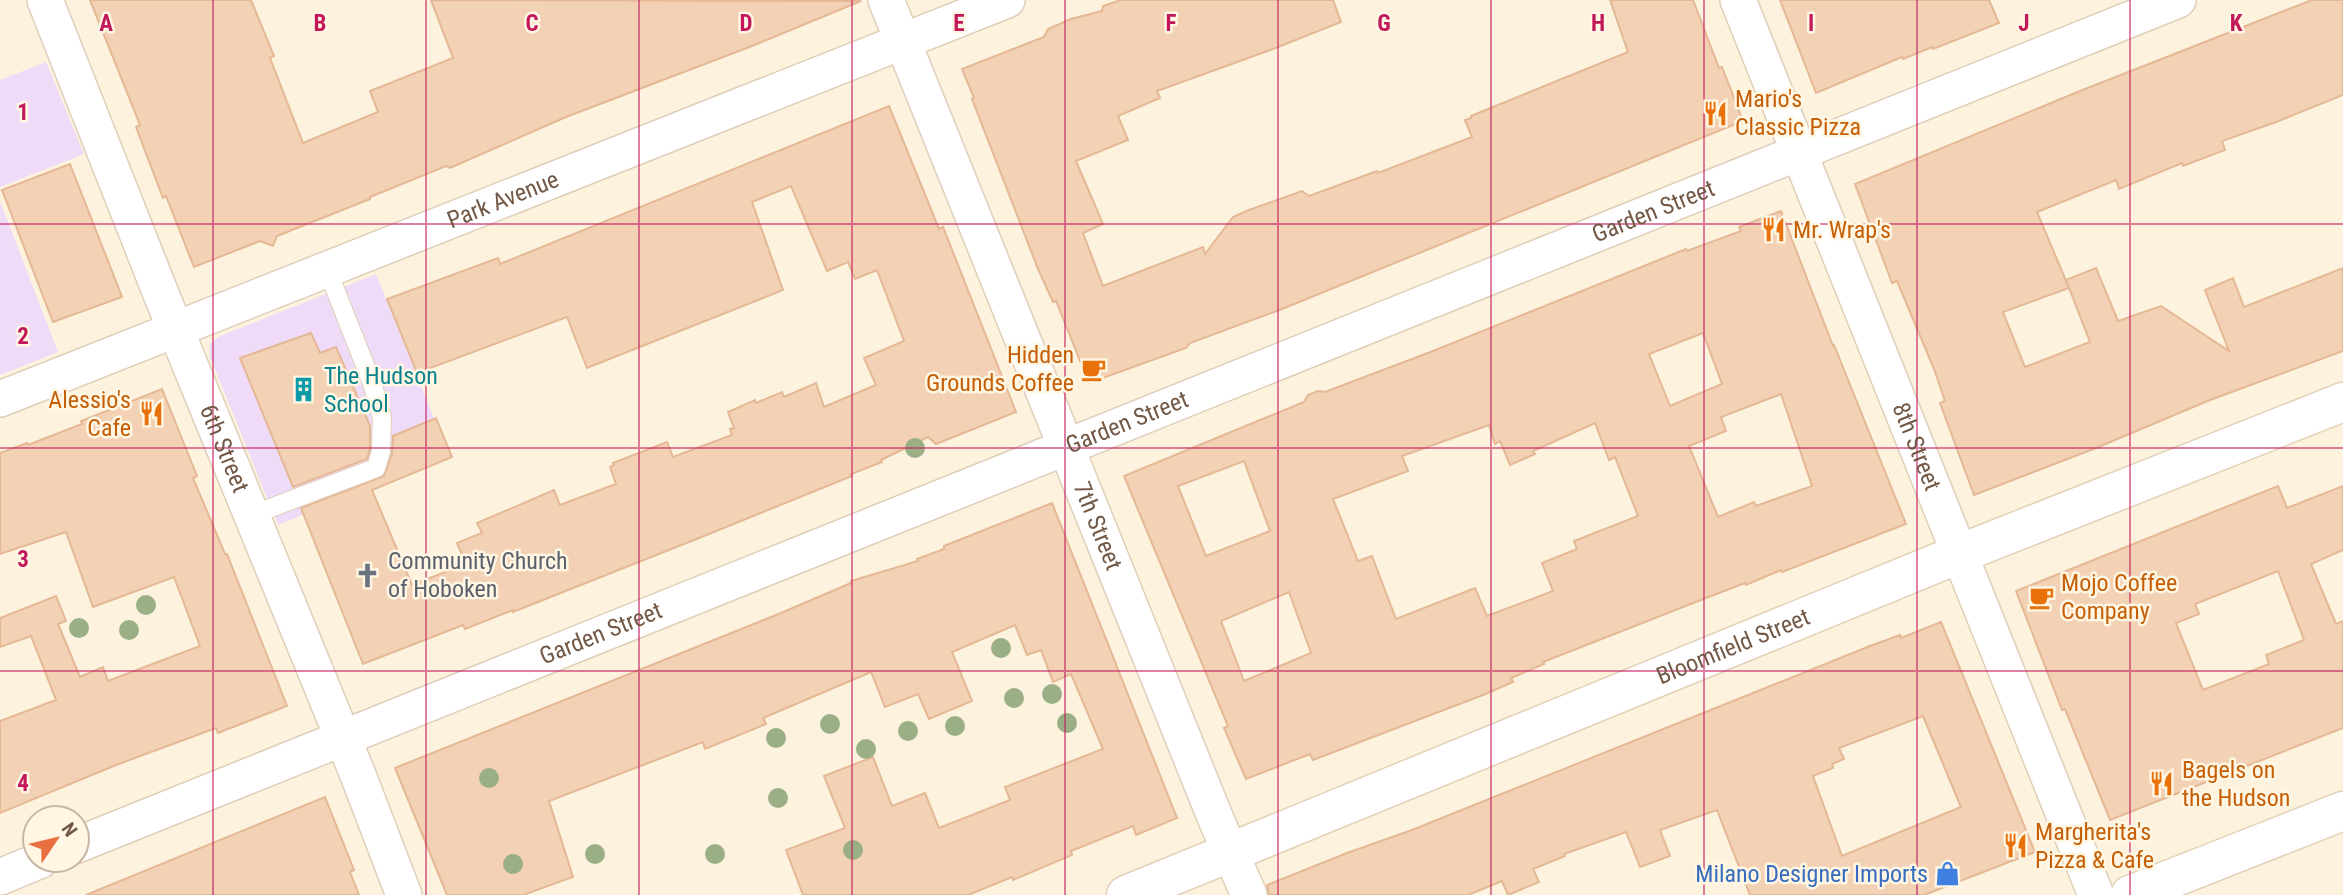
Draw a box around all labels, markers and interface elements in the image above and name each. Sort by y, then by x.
text: A [99,10,113,37]
text: B [314,10,326,37]
text: C [525,10,539,37]
text: D [740,10,753,37]
text: E [953,10,965,37]
text: F [1166,10,1177,37]
text: G [1377,10,1391,37]
text: H [1591,10,1605,37]
text: I [1808,10,1814,37]
text: J [2018,10,2030,37]
text: K [2230,10,2243,37]
place label: Mario's Classic Pizza [1735,85,1861,141]
text: 1 [17,99,29,126]
restaurant icon: Mario's Classic Pizza [1701,99,1729,127]
street label: Park Avenue [443,165,563,234]
street label: Garden Street [1588,174,1719,248]
restaurant icon: Mr. Wrap's [1759,216,1787,244]
place label: Mr. Wrap's [1793,216,1891,244]
text: 2 [17,323,29,350]
place label: Hidden Grounds Coffee [926,341,1074,397]
cafe icon: Hidden Grounds Coffee [1080,355,1108,383]
place label: The Hudson School [324,362,438,418]
building icon: The Hudson School [290,376,318,404]
street label: Garden Street [1062,385,1192,459]
place label: Alessio's Cafe [48,386,131,442]
street label: 8th Street [1886,399,1947,495]
restaurant icon: Alessio's Cafe [137,400,165,428]
street label: 6th Street [194,400,255,497]
street label: 7th Street [1068,478,1128,574]
text: 3 [17,546,29,573]
place label: Community Church of Hoboken [388,547,568,603]
church icon: Community Church of Hoboken [354,561,382,589]
place label: Mojo Coffee Company [2061,569,2177,625]
cafe icon: Mojo Coffee Company [2027,583,2055,611]
street label: Garden Street [536,596,666,670]
street label: Bloomfield Street [1652,603,1814,690]
place label: Bagels on the Hudson [2182,756,2290,812]
text: 4 [17,770,29,797]
restaurant icon: Bagels on the Hudson [2148,770,2176,798]
north arrow [21,804,91,874]
text: N [57,818,82,841]
place label: Margherita's Pizza & Cafe [2035,818,2154,874]
restaurant icon: Margherita's Pizza & Cafe [2001,832,2029,860]
place label: Milano Designer Imports [1695,860,1928,888]
shop icon: Milano Designer Imports [1934,860,1962,888]

